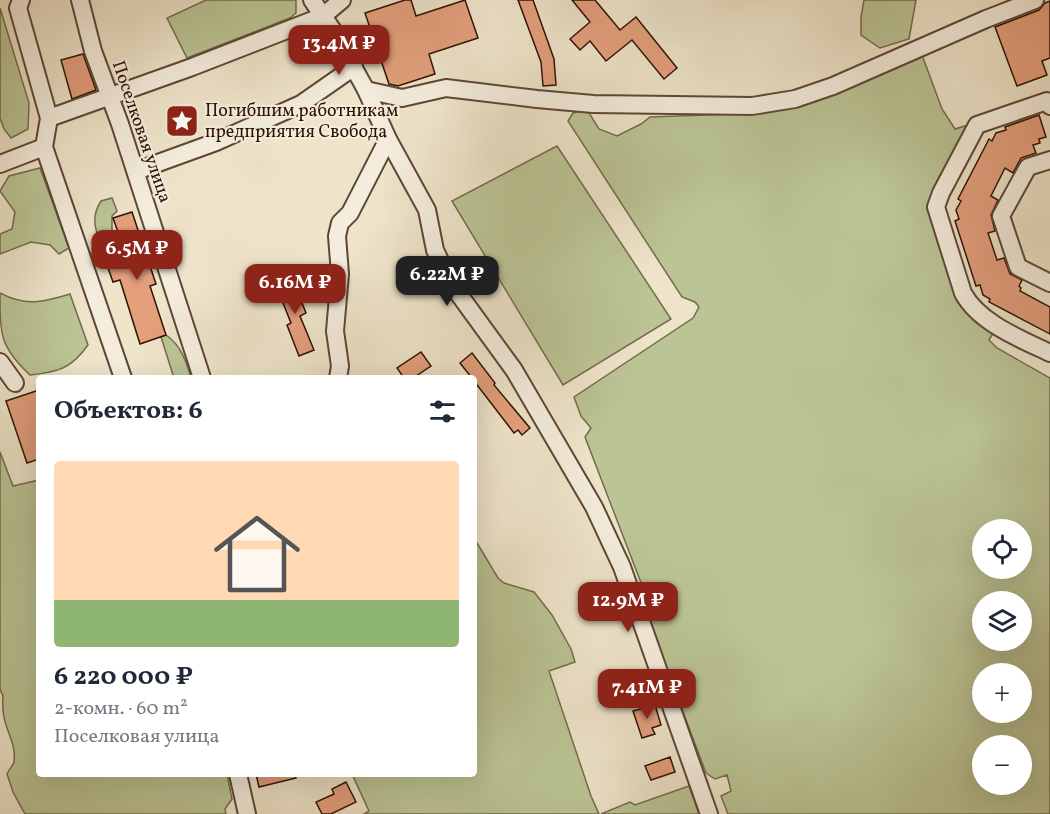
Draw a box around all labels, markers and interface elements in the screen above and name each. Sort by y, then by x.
pin: 13.4M ₽ [284,25,394,76]
text: 13.4M ₽ [302,30,376,58]
street label: Поселковая улица [105,58,177,206]
place label: Погибшим работникам предприятия Свобода [205,99,398,145]
place icon: Погибшим работникам предприятия Свобода [164,103,200,139]
pin: 6.5M ₽ [88,230,186,281]
text: 6.5M ₽ [105,235,169,263]
pin: 6.22M ₽ [392,256,502,307]
text: 6.22M ₽ [410,261,484,289]
pin: 6.16M ₽ [240,264,350,315]
text: 6.16M ₽ [259,269,331,297]
text: Объектов: 6 [54,393,203,429]
icon: filters [426,395,459,428]
icon: home [203,500,311,608]
map controls [972,519,1032,795]
button: locate [972,519,1032,579]
pin: 12.9M ₽ [573,582,683,633]
text: 12.9M ₽ [592,587,664,615]
button: layers [972,591,1032,651]
text: 6 220 000 ₽ [54,659,193,695]
button: + [972,663,1032,723]
pin: 7.41M ₽ [592,669,702,720]
text: 7.41M ₽ [612,674,682,702]
text: 2-комн. · 60 m² [54,695,188,723]
text: Поселковая улица [54,723,219,751]
button: − [972,735,1032,795]

